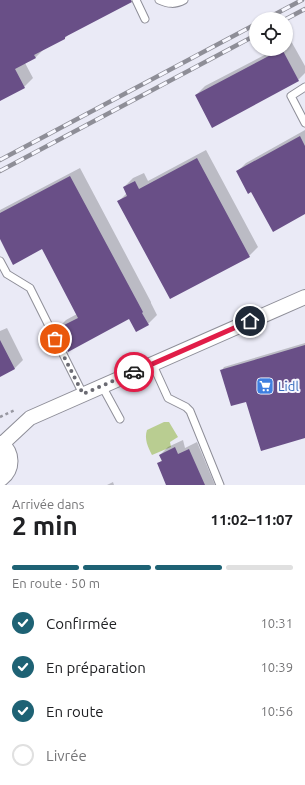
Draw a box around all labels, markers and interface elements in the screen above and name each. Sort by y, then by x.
map controls [249,12,293,56]
button: locate [249,12,293,56]
pin [233,304,267,338]
icon: home [239,310,261,332]
pin [38,322,72,356]
icon: bag [44,328,66,350]
courier [114,352,154,392]
icon: car [123,361,145,383]
supermarket icon: Lidl [255,376,275,396]
place label: Lidl [278,379,299,393]
text: Arrivée dans [12,497,84,511]
text: 2 min [12,511,78,540]
text: 11:02–11:07 [210,511,293,528]
text: En route · 50 m [12,576,100,590]
icon: check [12,612,34,634]
text: Confirmée [46,615,117,632]
text: 10:31 [260,616,293,630]
icon: check [12,656,34,678]
text: En préparation [46,659,146,676]
text: 10:39 [260,660,293,674]
icon: check [12,700,34,722]
text: En route [46,703,104,720]
text: 10:56 [260,704,293,718]
text: Livrée [46,747,87,764]

